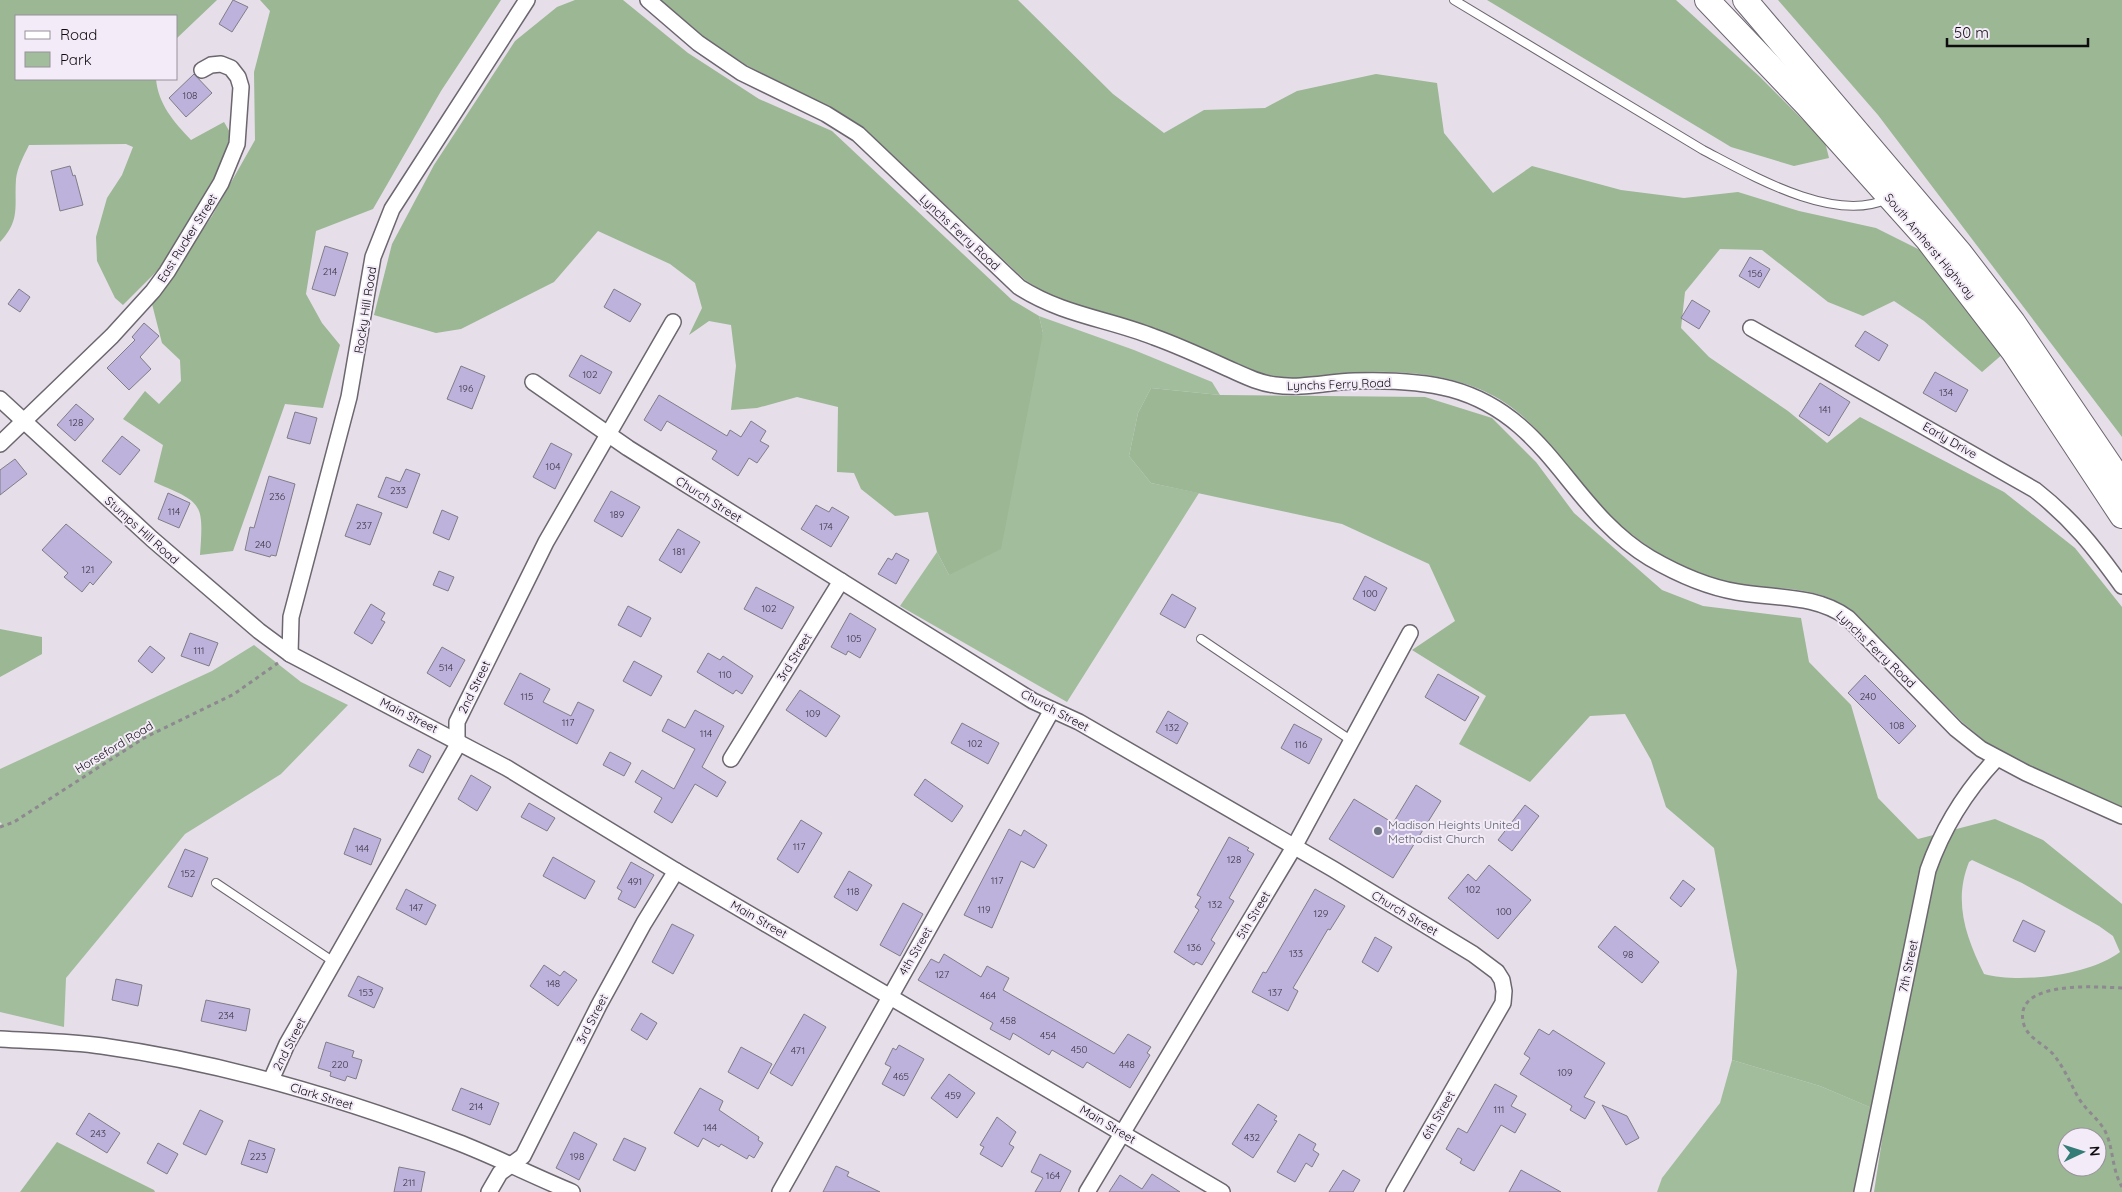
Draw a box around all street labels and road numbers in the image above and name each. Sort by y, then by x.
street label: South Amherst Highway [1881,190,1979,302]
street label: East Rucker Street [154,191,220,285]
street label: Lynchs Ferry Road [917,191,1003,273]
street label: Rocky Hill Road [351,265,379,355]
street label: Lynchs Ferry Road [1287,375,1391,393]
street label: Early Drive [1920,418,1980,462]
street label: Church Street [673,473,745,525]
street label: Stumps Hill Road [102,493,182,567]
street label: Lynchs Ferry Road [1833,607,1919,691]
street label: 3rd Street [773,630,815,684]
street label: 2nd Street [455,658,493,716]
street label: Church Street [1018,686,1092,734]
street label: Main Street [378,694,440,736]
street label: Horseford Road [72,718,156,776]
street label: Church Street [1369,887,1441,939]
street label: 5th Street [1233,888,1273,942]
street label: Main Street [728,897,790,941]
street label: 4th Street [895,924,935,978]
street label: 7th Street [1895,938,1921,994]
street label: 3rd Street [573,992,611,1046]
street label: 2nd Street [269,1015,309,1073]
street label: Clark Street [289,1079,355,1113]
street label: 6th Street [1418,1088,1458,1142]
street label: Main Street [1077,1101,1139,1147]

